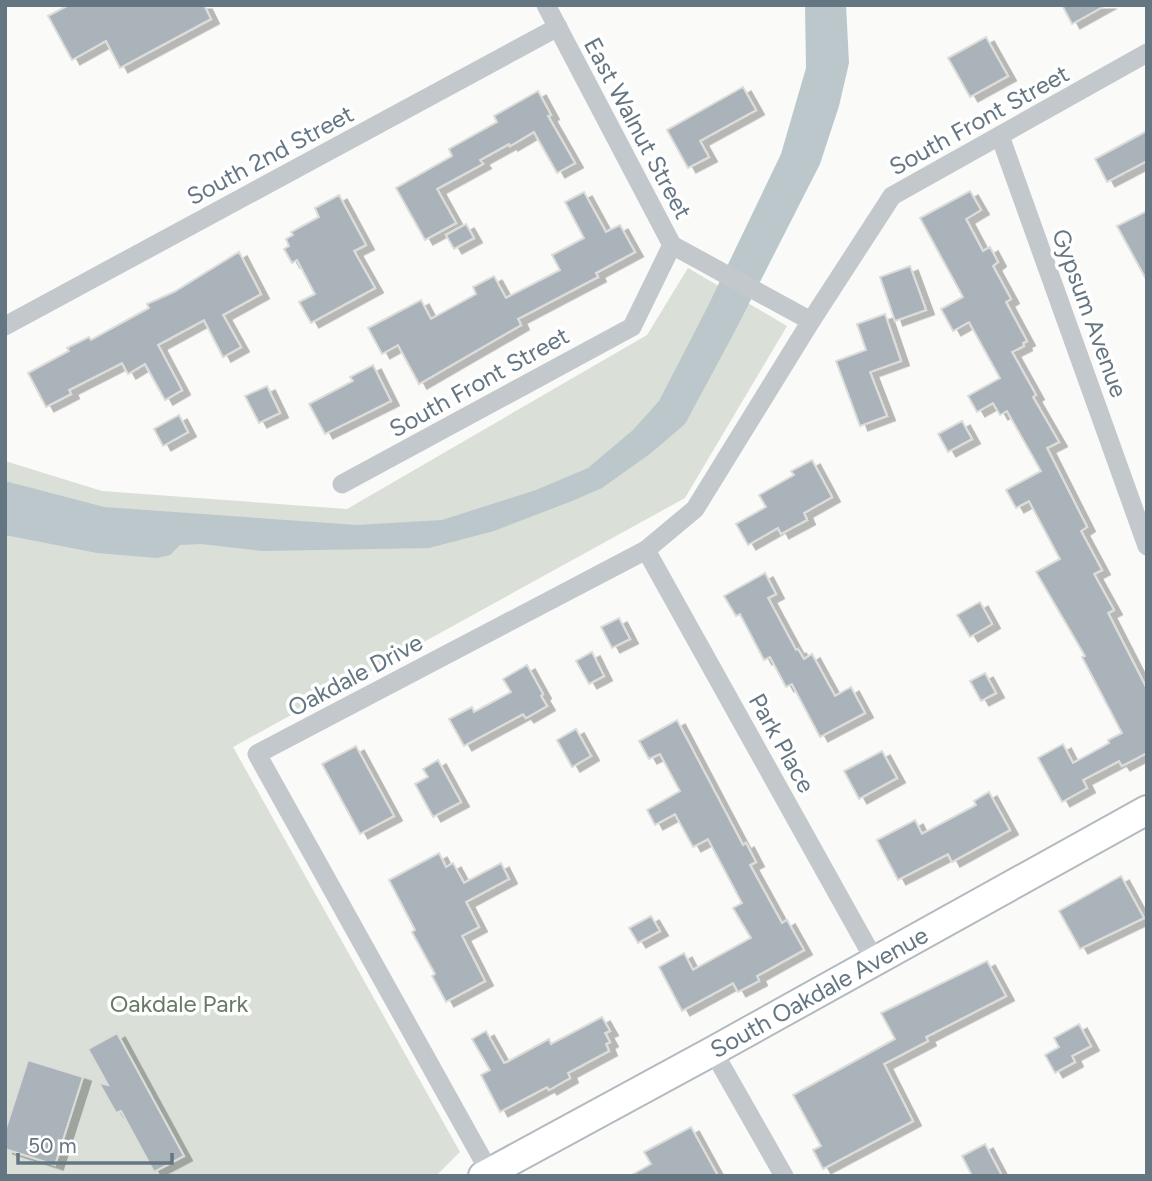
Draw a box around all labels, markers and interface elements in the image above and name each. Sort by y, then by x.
street label: East Walnut Street [578,32,698,224]
street label: South Front Street [884,59,1074,181]
street label: South 2nd Street [182,99,358,211]
street label: Gypsum Avenue [1046,225,1134,401]
street label: South Front Street [384,321,574,443]
street label: Oakdale Drive [283,627,427,723]
street label: Park Place [743,688,821,798]
street label: South Oakdale Avenue [705,920,933,1064]
park label: Oakdale Park [110,989,249,1018]
scale bar [18,1122,172,1166]
text: 50 m [28,1133,77,1158]

